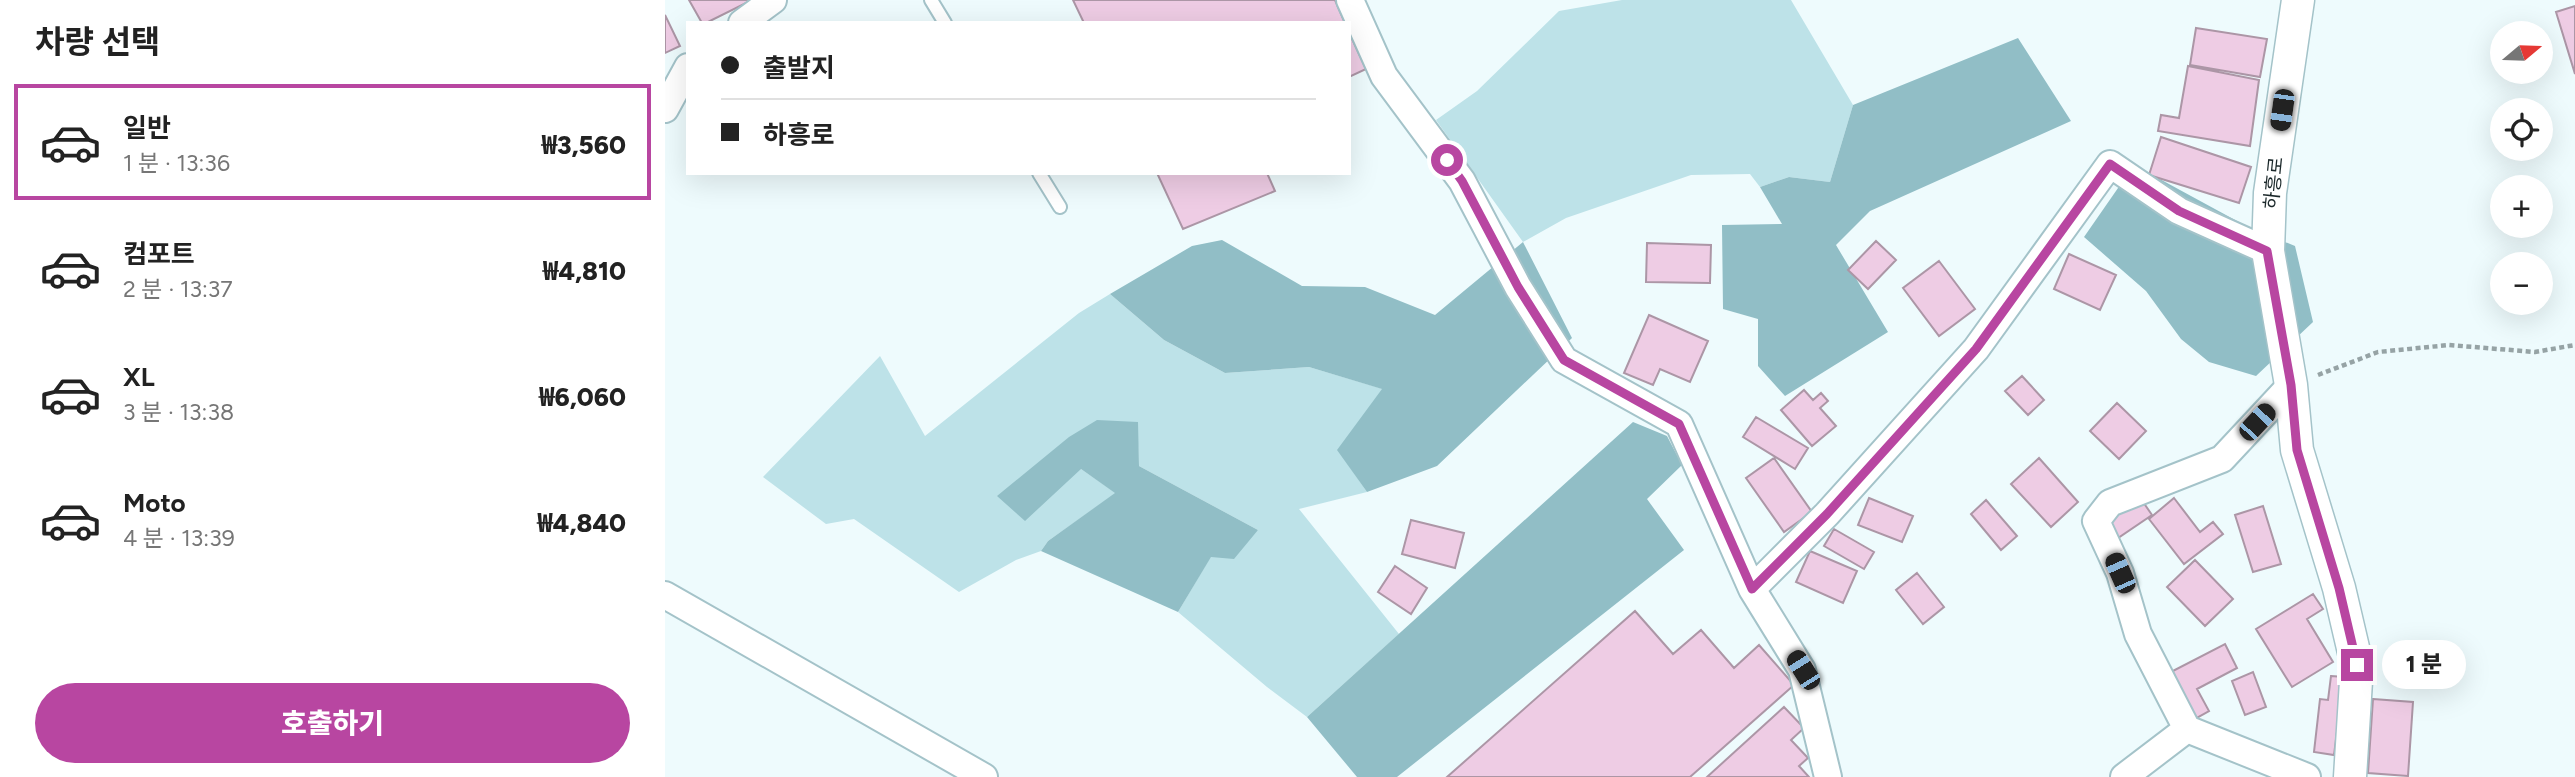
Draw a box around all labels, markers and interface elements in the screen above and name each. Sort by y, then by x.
north arrow [2490,21,2553,84]
map controls [2490,21,2553,315]
text: 차량 선택 [35,23,160,61]
text: 출발지 [763,52,835,84]
car [2269,88,2296,132]
button: locate [2490,98,2553,161]
icon: car [39,111,102,174]
text: 일반 [123,112,171,144]
text: 하흥로 [763,119,835,151]
text: ₩3,560 [541,129,626,161]
route start [1431,144,1463,176]
text: 1 분 · 13:36 [123,149,230,177]
street label: 하흥로 [2259,156,2288,210]
button: + [2490,175,2553,238]
icon: car [39,237,102,300]
text: 컴포트 [123,238,195,270]
button: − [2490,252,2553,315]
text: ₩4,810 [543,255,626,287]
text: 2 분 · 13:37 [123,275,233,303]
text: XL [123,361,155,393]
icon: car [39,363,102,426]
text: ₩6,060 [539,381,626,413]
text: 3 분 · 13:38 [123,398,234,426]
car [2235,399,2280,445]
text: Moto [123,487,186,519]
icon: car [39,489,102,552]
text: ₩4,840 [537,507,626,539]
text: 4 분 · 13:39 [123,524,235,552]
car [2102,550,2139,596]
callout: 1 분 [2381,640,2465,690]
car [1783,647,1824,693]
route end [2341,649,2373,681]
text: 1 분 [2406,650,2442,678]
button: 호출하기 [35,683,630,763]

